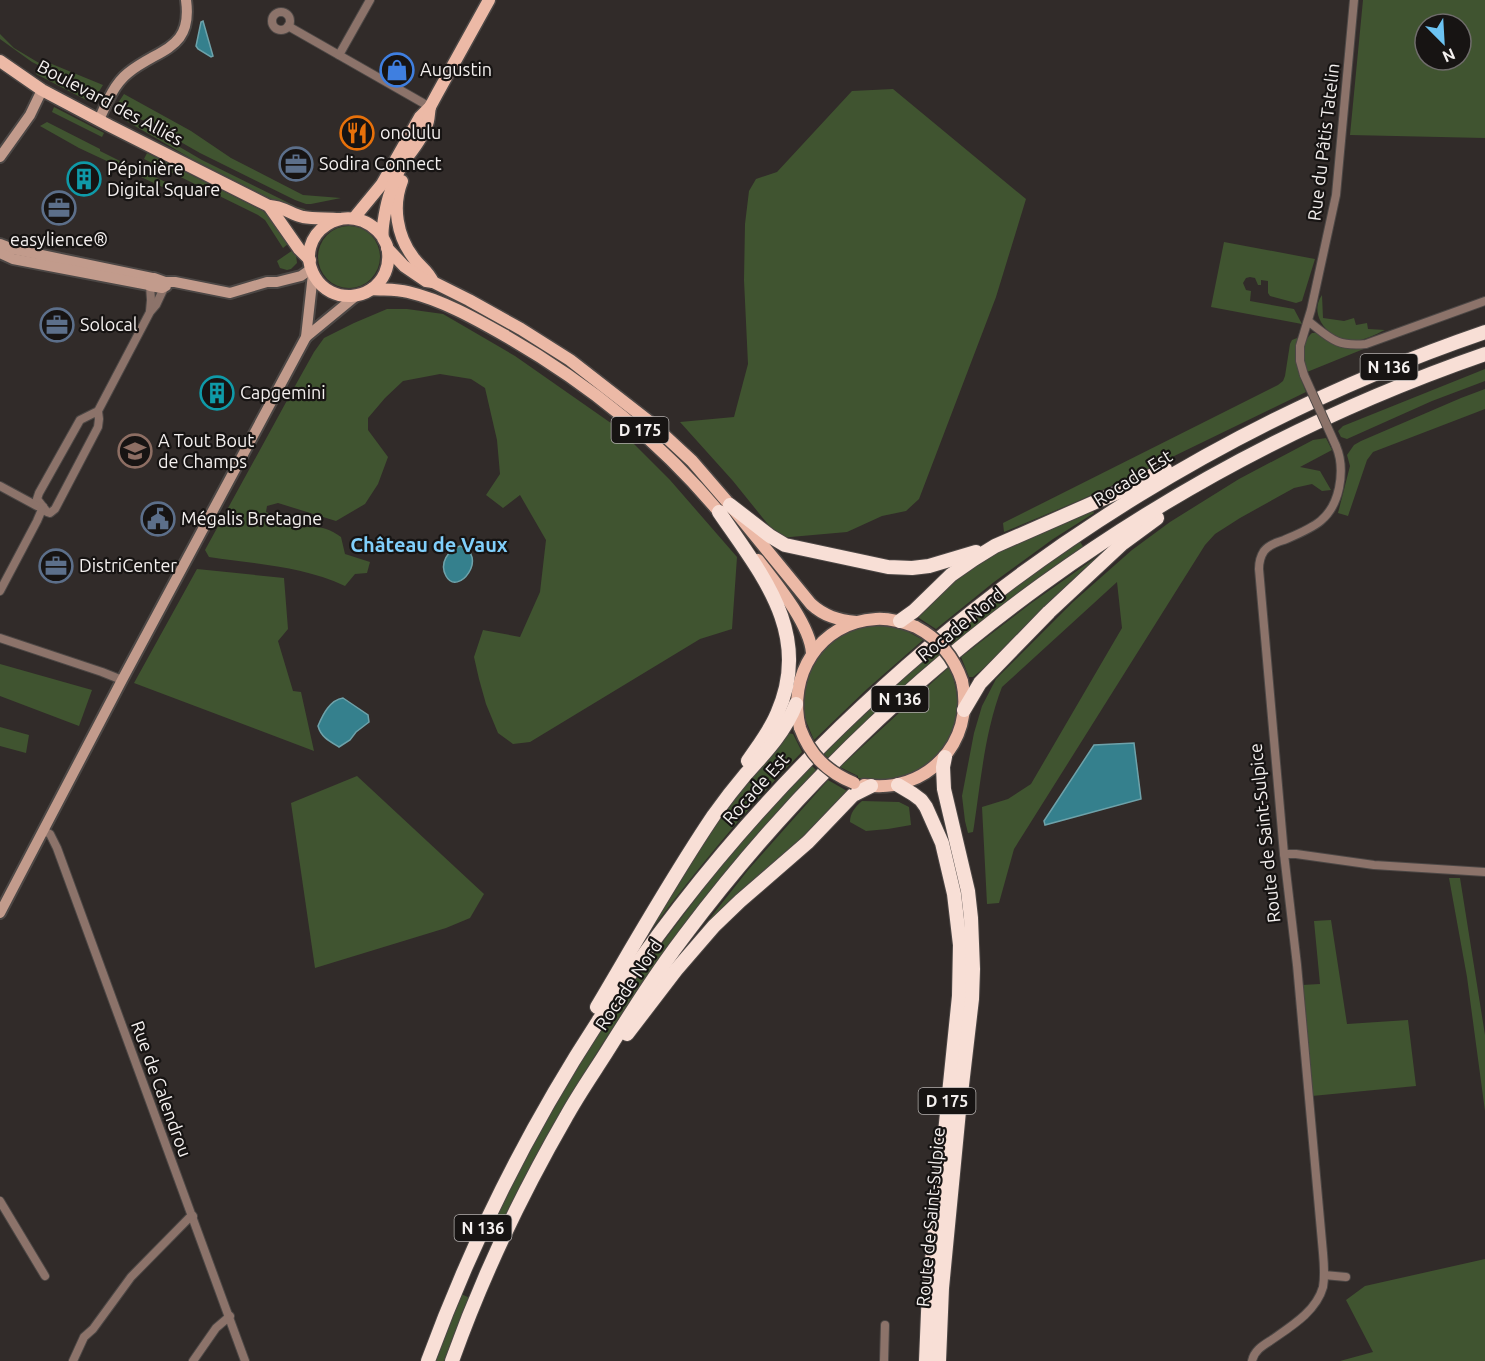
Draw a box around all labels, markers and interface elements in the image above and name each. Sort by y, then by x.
north arrow [1413,12,1473,72]
text: N [1440,45,1458,66]
shop icon: Augustin [379,52,415,88]
street label: Boulevard des Alliés [34,55,187,149]
place label: Augustin [420,59,492,79]
street label: Rue du Pâtis Tatelin [1303,62,1343,222]
restaurant icon: onolulu [339,115,375,151]
place label: onolulu [380,122,441,142]
office icon: Sodira Connect [278,146,314,182]
place label: Sodira Connect [319,153,442,173]
place label: Pépinière Digital Square [107,158,220,199]
building icon: Pépinière Digital Square [66,161,102,197]
office icon: easylience® [41,190,77,226]
place label: easylience® [10,229,108,249]
office icon: Solocal [39,307,75,343]
place label: Solocal [80,314,138,334]
road number: N 136 [1360,354,1418,380]
building icon: Capgemini [199,375,235,411]
place label: Capgemini [240,382,326,402]
road number: D 175 [612,417,668,443]
place label: A Tout Bout de Champs [158,430,254,471]
school or university icon: A Tout Bout de Champs [117,433,153,469]
street label: Rocade Est [1089,445,1175,509]
public building icon: Mégalis Bretagne [140,501,176,537]
place label: Mégalis Bretagne [181,508,322,528]
district label: Château de Vaux [350,533,508,556]
office icon: DistriCenter [38,548,74,584]
place label: DistriCenter [79,555,177,575]
street label: Rocade Nord [913,584,1007,665]
road number: N 136 [872,686,928,712]
street label: Route de Saint-Sulpice [1245,742,1283,924]
street label: Rocade Est [718,749,792,828]
street label: Rocade Nord [591,935,666,1033]
street label: Rue de Calendrou [128,1018,196,1160]
road number: D 175 [918,1088,976,1114]
street label: Route de Saint-Sulpice [912,1126,948,1308]
road number: N 136 [454,1215,512,1241]

